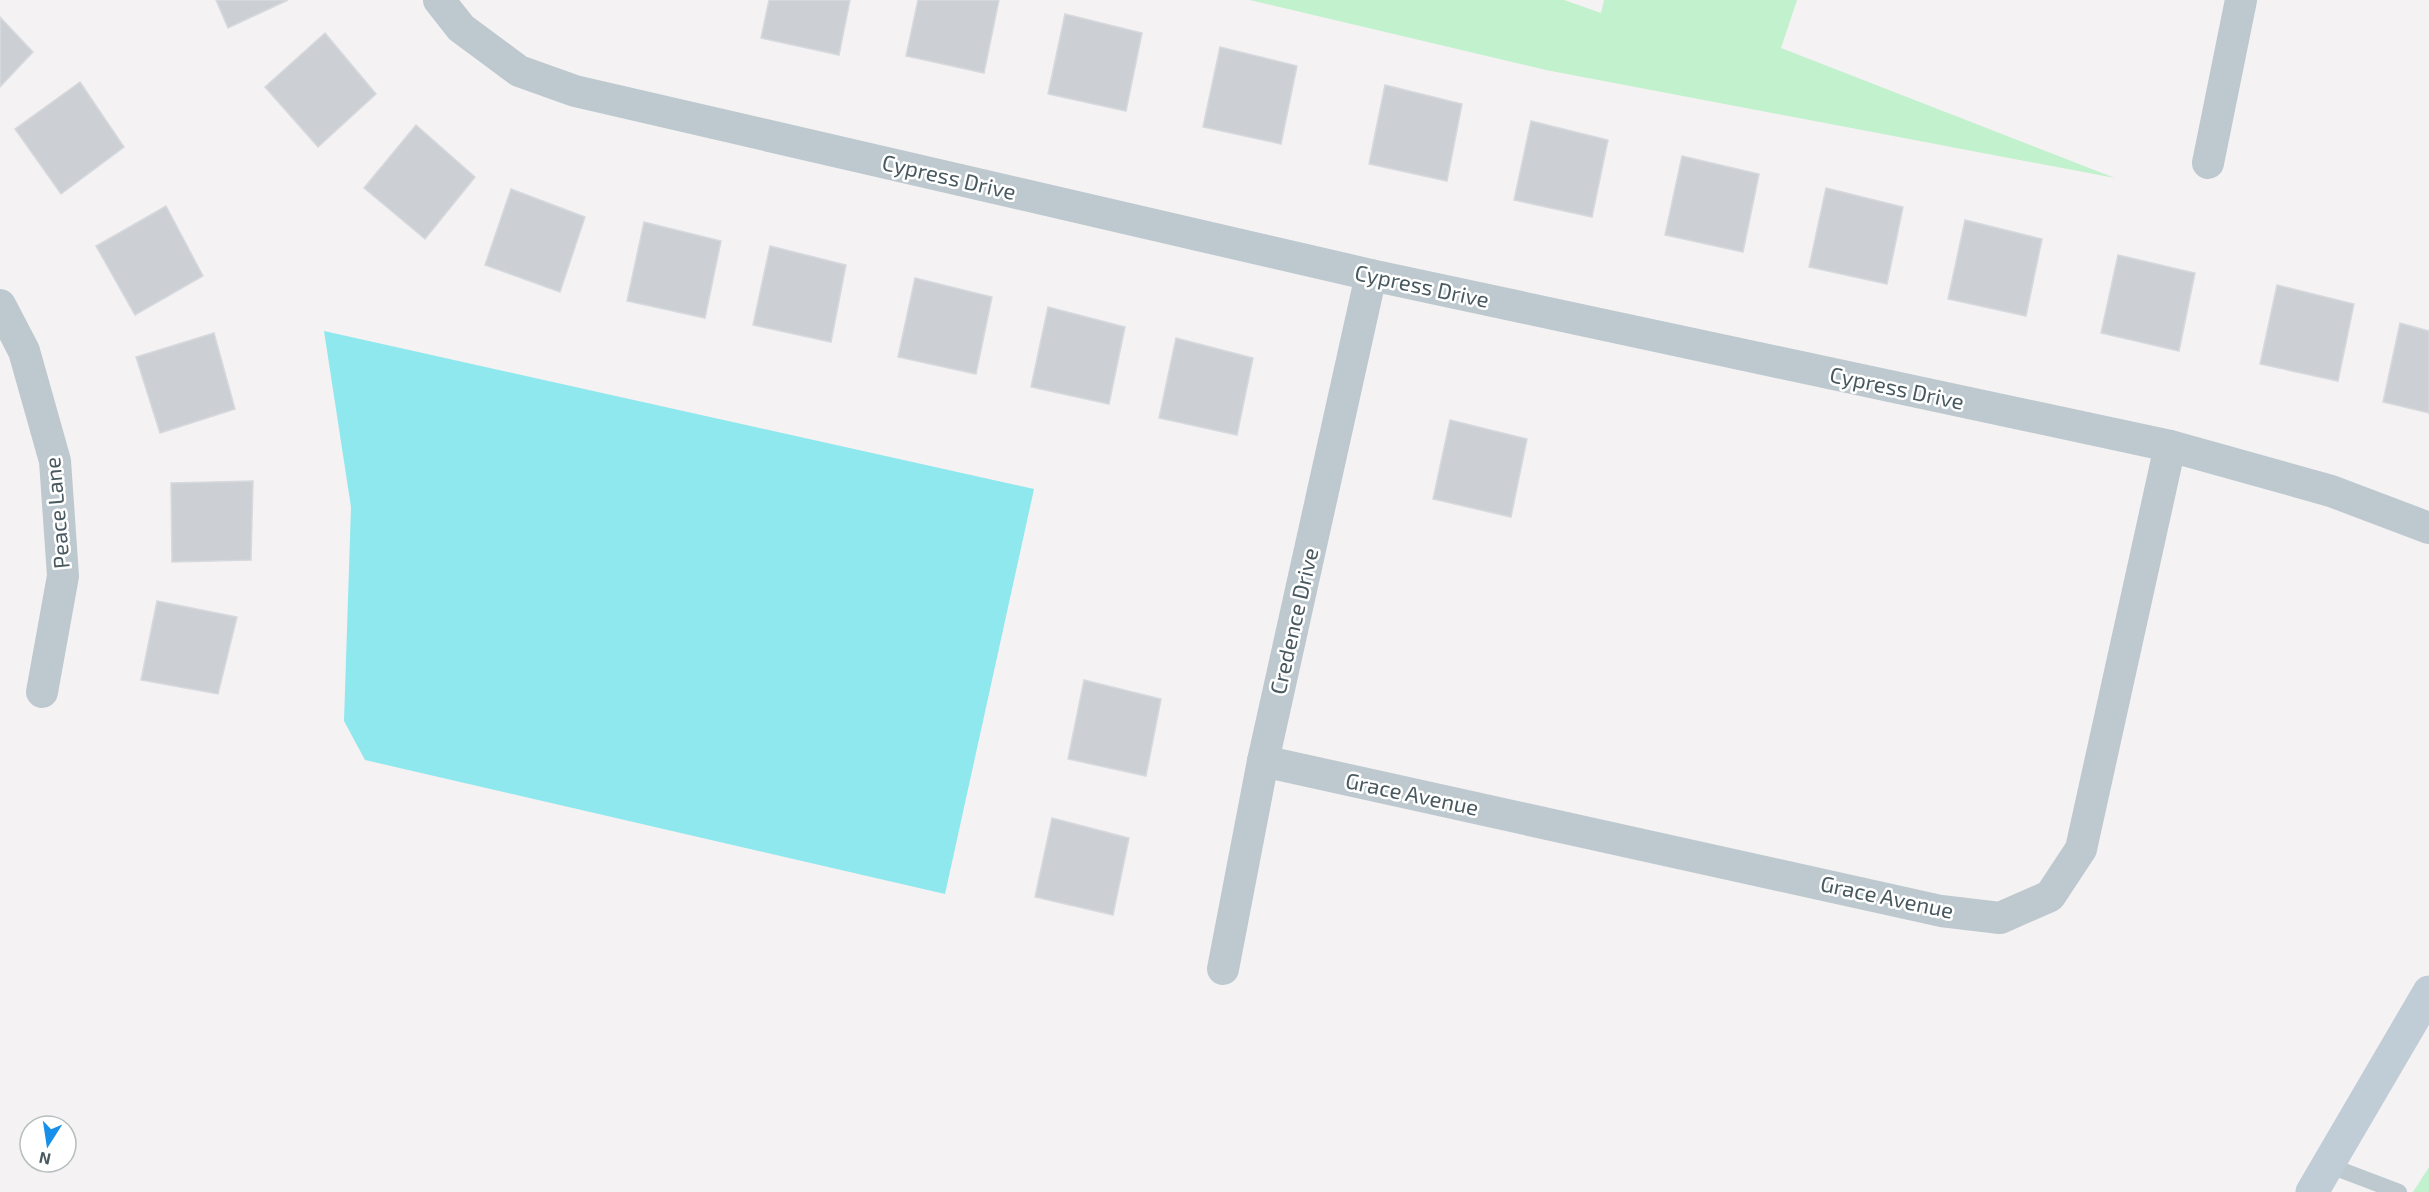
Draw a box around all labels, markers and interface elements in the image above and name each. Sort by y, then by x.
street label: Cypress Drive [880,148,1019,204]
street label: Cypress Drive [1353,258,1492,312]
street label: Cypress Drive [1828,360,1967,414]
street label: Peace Lane [38,456,74,570]
street label: Credence Drive [1264,545,1323,697]
street label: Grace Avenue [1343,766,1481,820]
street label: Grace Avenue [1818,869,1956,923]
north arrow [18,1114,78,1174]
text: N [37,1149,52,1170]

